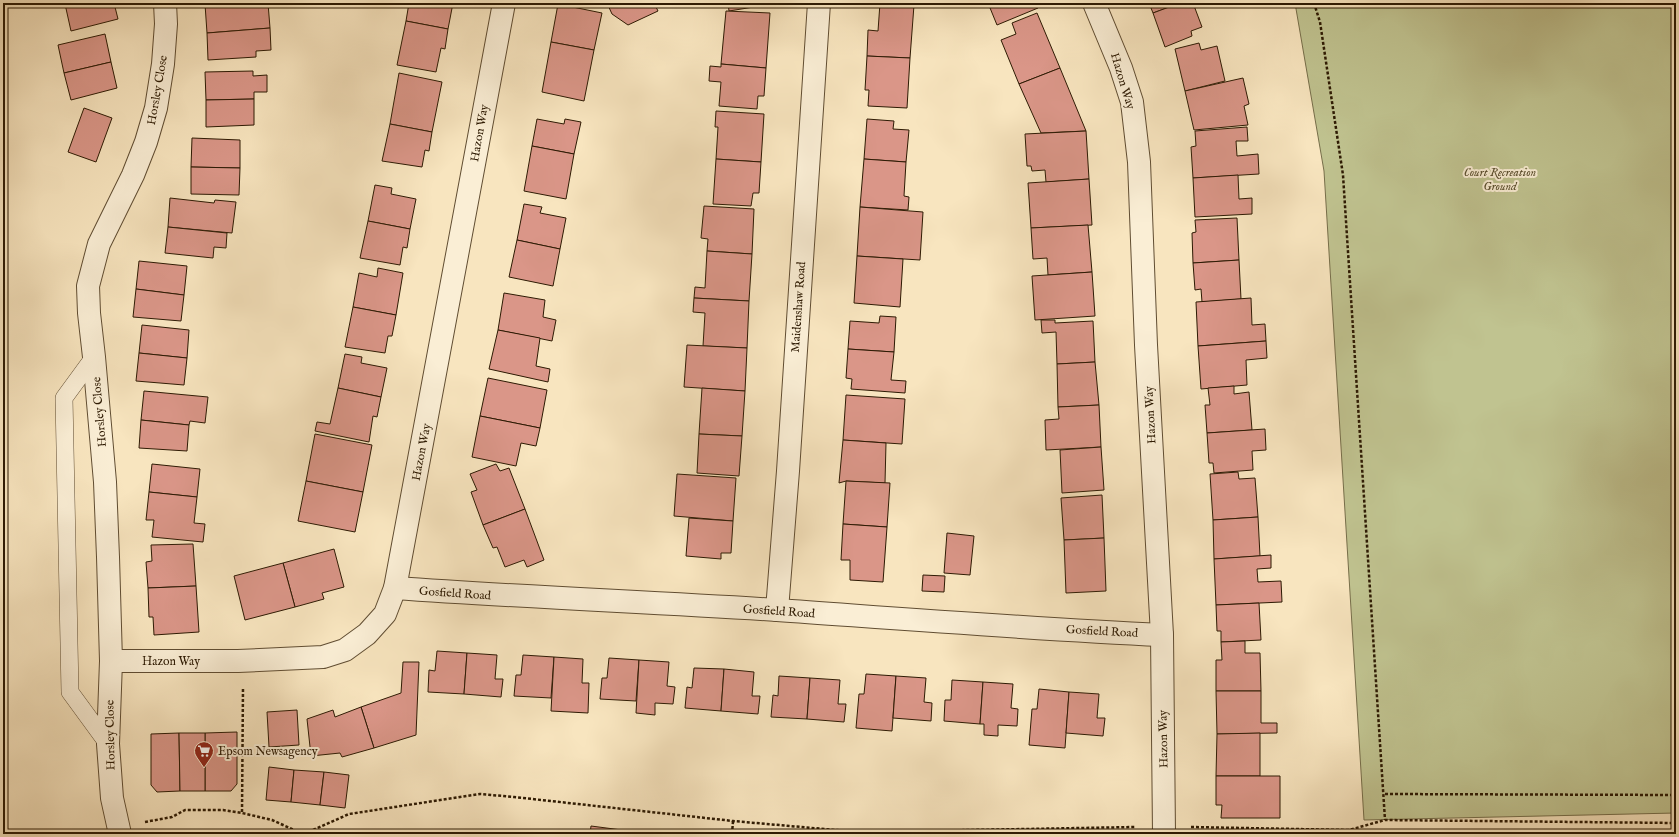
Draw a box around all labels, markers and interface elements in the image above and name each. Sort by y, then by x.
street label: Hazon Way [1107,51,1138,111]
street label: Horsley Close [144,54,171,126]
street label: Hazon Way [467,103,492,163]
park label: Court Recreation Ground [1464,165,1537,194]
street label: Maidenshaw Road [788,260,809,353]
street label: Horsley Close [89,376,110,448]
street label: Hazon Way [1141,385,1160,444]
street label: Hazon Way [409,422,434,482]
street label: Gosfield Road [418,584,492,604]
street label: Gosfield Road [742,602,816,622]
street label: Gosfield Road [1066,622,1139,641]
street label: Hazon Way [142,654,200,669]
street label: Horsley Close [102,699,119,770]
street label: Hazon Way [1155,710,1172,768]
supermarket icon: Epsom Newsagency [193,740,215,768]
place label: Epsom Newsagency [218,744,318,760]

